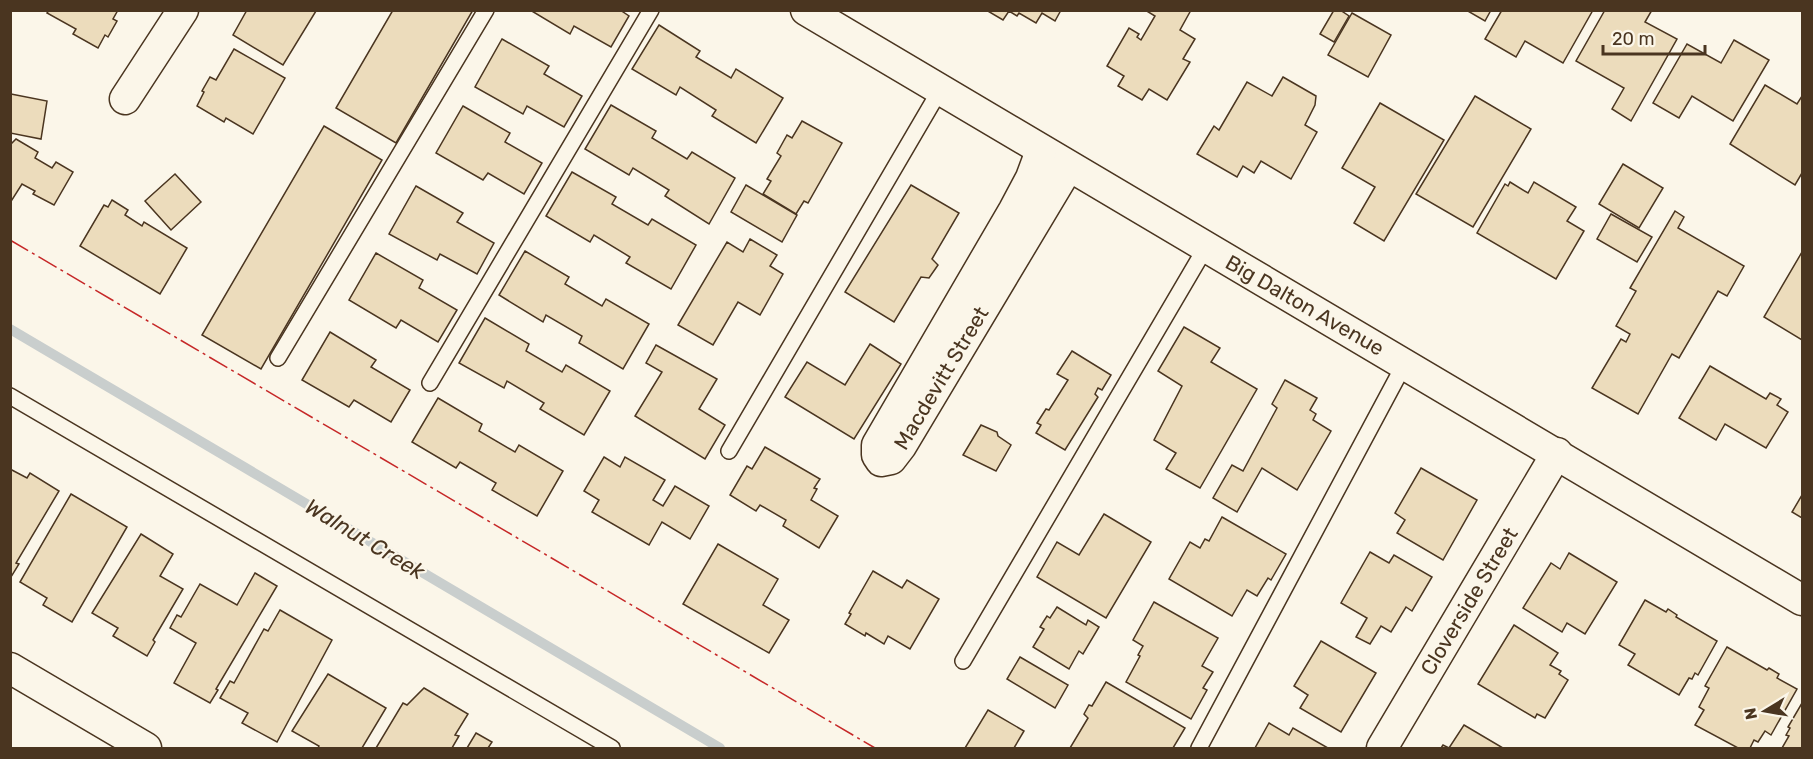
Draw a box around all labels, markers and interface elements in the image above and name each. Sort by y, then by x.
scale bar [1603,18,1705,56]
text: 20 m [1612,28,1654,50]
street label: Big Dalton Avenue [1221,249,1389,361]
street label: Macdevitt Street [888,302,994,454]
water label: Walnut Creek [300,493,430,586]
street label: Cloverside Street [1415,523,1523,679]
north arrow [1735,681,1795,741]
text: N [1740,706,1761,721]

